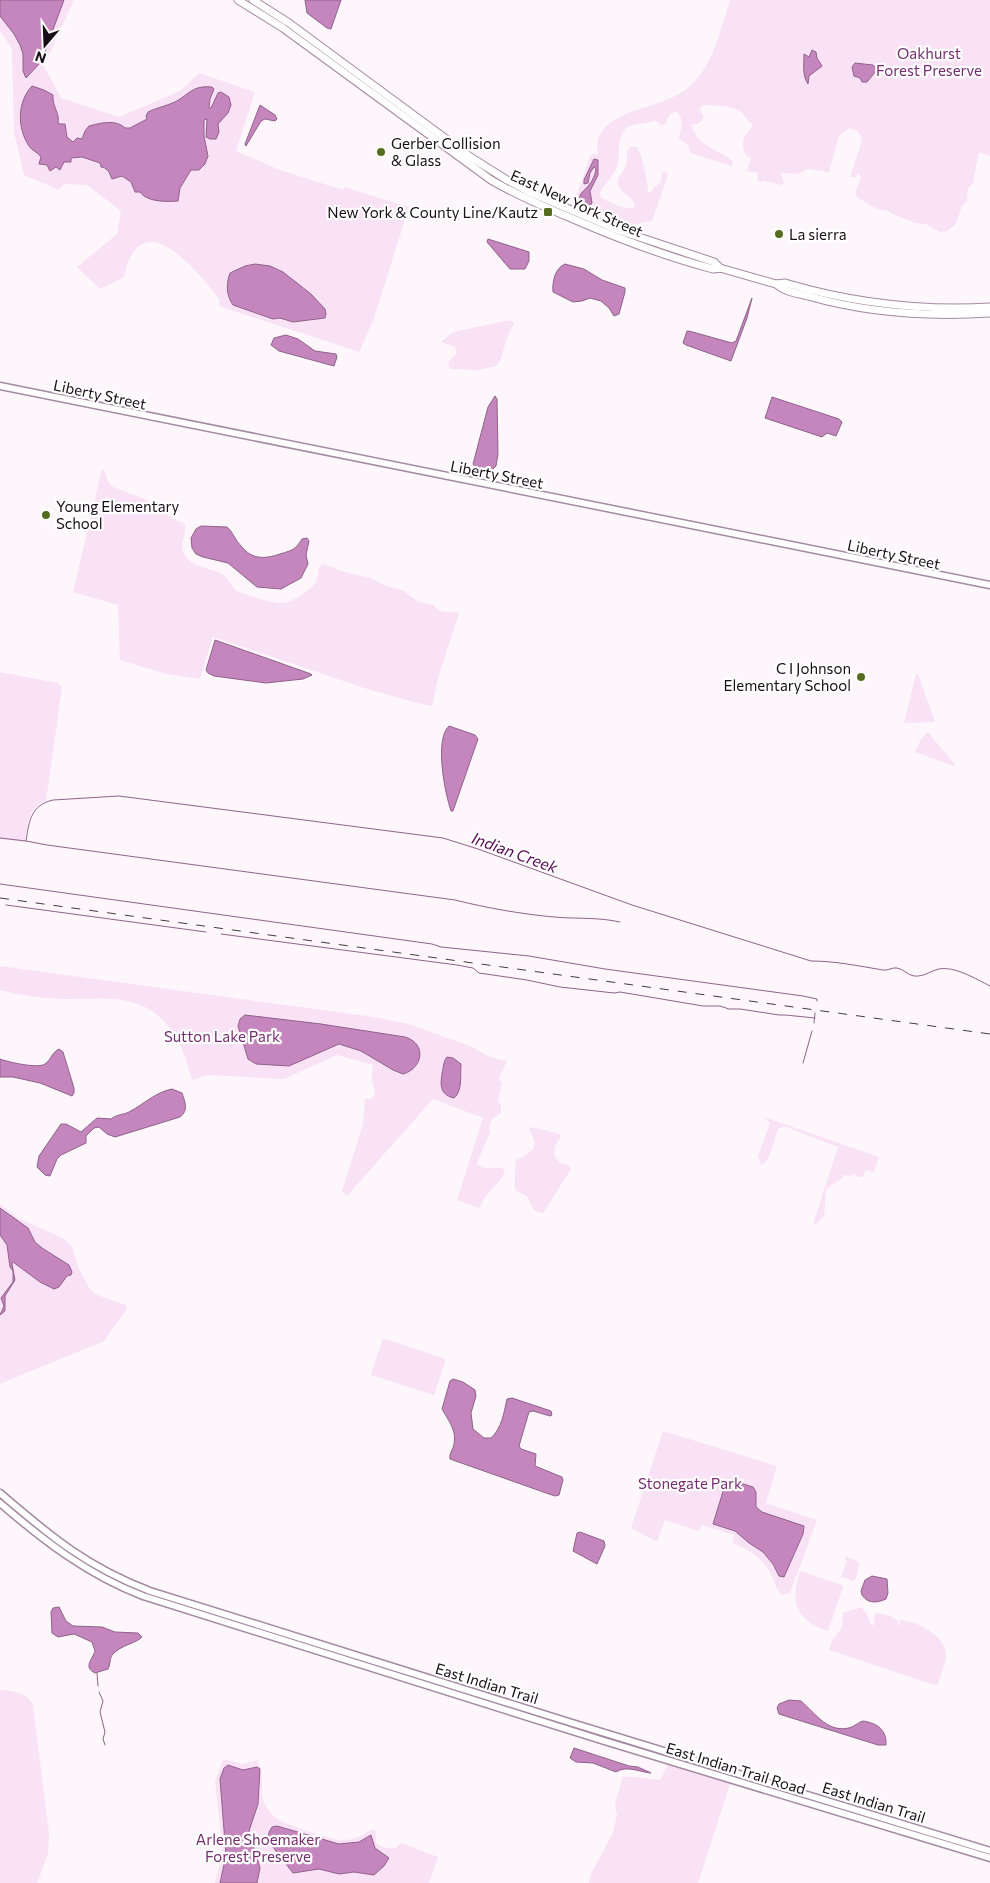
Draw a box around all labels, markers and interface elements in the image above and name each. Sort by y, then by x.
north arrow [20,20,70,70]
park label: Oakhurst Forest Preserve [876,44,982,79]
text: N [33,48,48,68]
place label: Gerber Collision & Glass [391,134,501,169]
marker: Gerber Collision & Glass [375,146,387,158]
street label: East New York Street [508,166,646,240]
place label: New York & County Line/Kautz [327,203,538,221]
marker: New York & County Line/Kautz [542,206,554,218]
place label: La sierra [789,225,847,243]
marker: La sierra [773,228,785,240]
street label: Liberty Street [52,375,148,413]
street label: Liberty Street [449,456,545,492]
place label: Young Elementary School [56,497,180,532]
marker: Young Elementary School [40,509,52,521]
street label: Liberty Street [846,535,942,573]
place label: C I Johnson Elementary School [724,659,851,694]
marker: C I Johnson Elementary School [855,671,867,683]
water label: Indian Creek [469,828,561,876]
park label: Sutton Lake Park [164,1027,280,1045]
park label: Stonegate Park [638,1474,742,1492]
street label: East Indian Trail [433,1659,541,1707]
street label: East Indian Trail Road [664,1738,808,1798]
street label: East Indian Trail [820,1778,928,1826]
park label: Arlene Shoemaker Forest Preserve [196,1830,320,1865]

